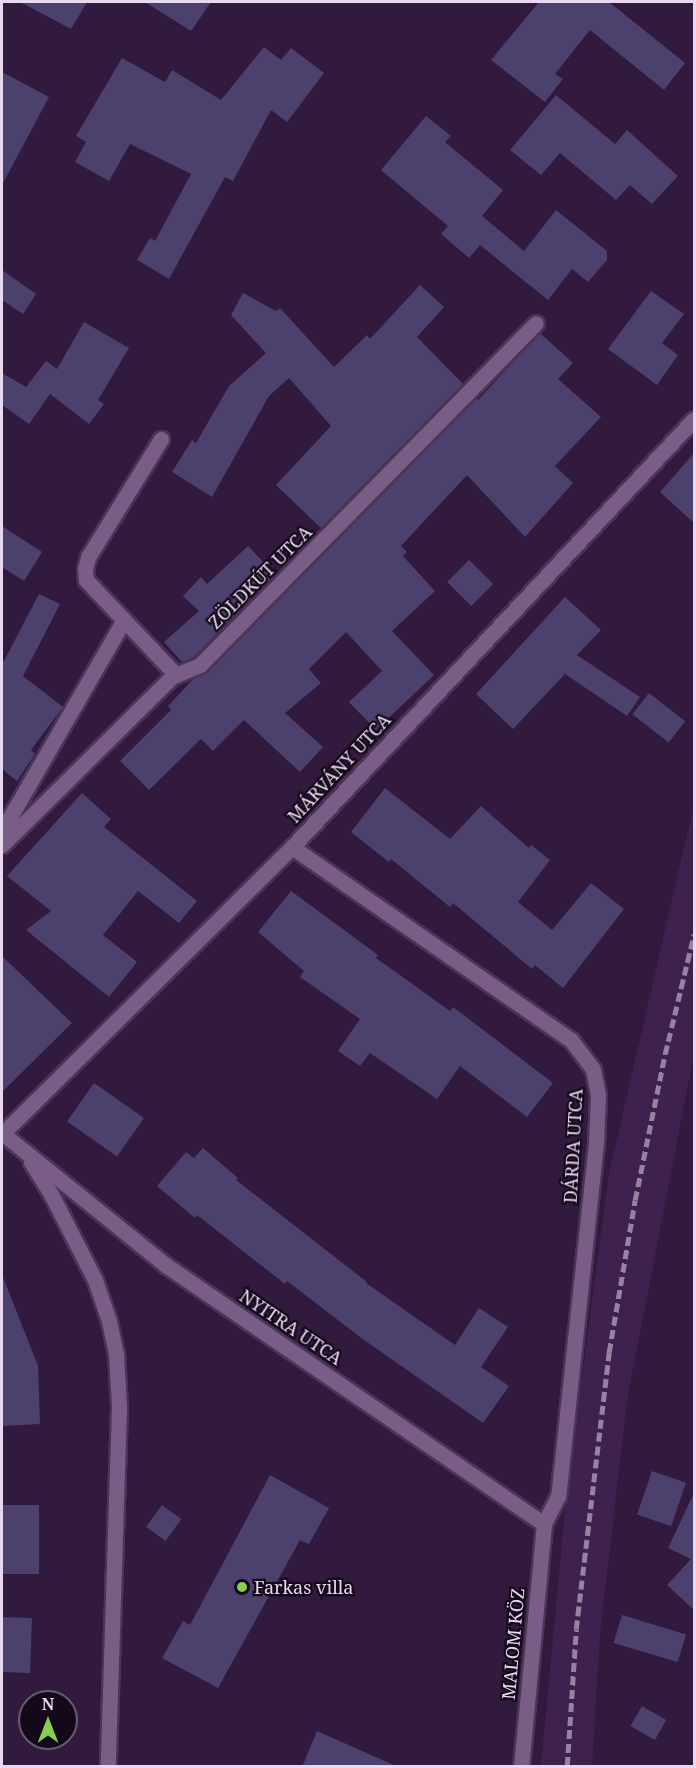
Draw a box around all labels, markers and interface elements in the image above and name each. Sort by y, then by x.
street label: ZÖLDKÚT UTCA [204,521,316,633]
street label: MÁRVÁNY UTCA [283,709,395,827]
street label: DÁRDA UTCA [559,1088,587,1204]
street label: NYITRA UTCA [236,1285,346,1369]
place label: Farkas villa [254,1576,353,1598]
marker: Farkas villa [235,1580,249,1594]
street label: MALOM KÖZ [497,1587,529,1701]
north arrow [18,1690,78,1750]
text: N [42,1693,54,1715]

